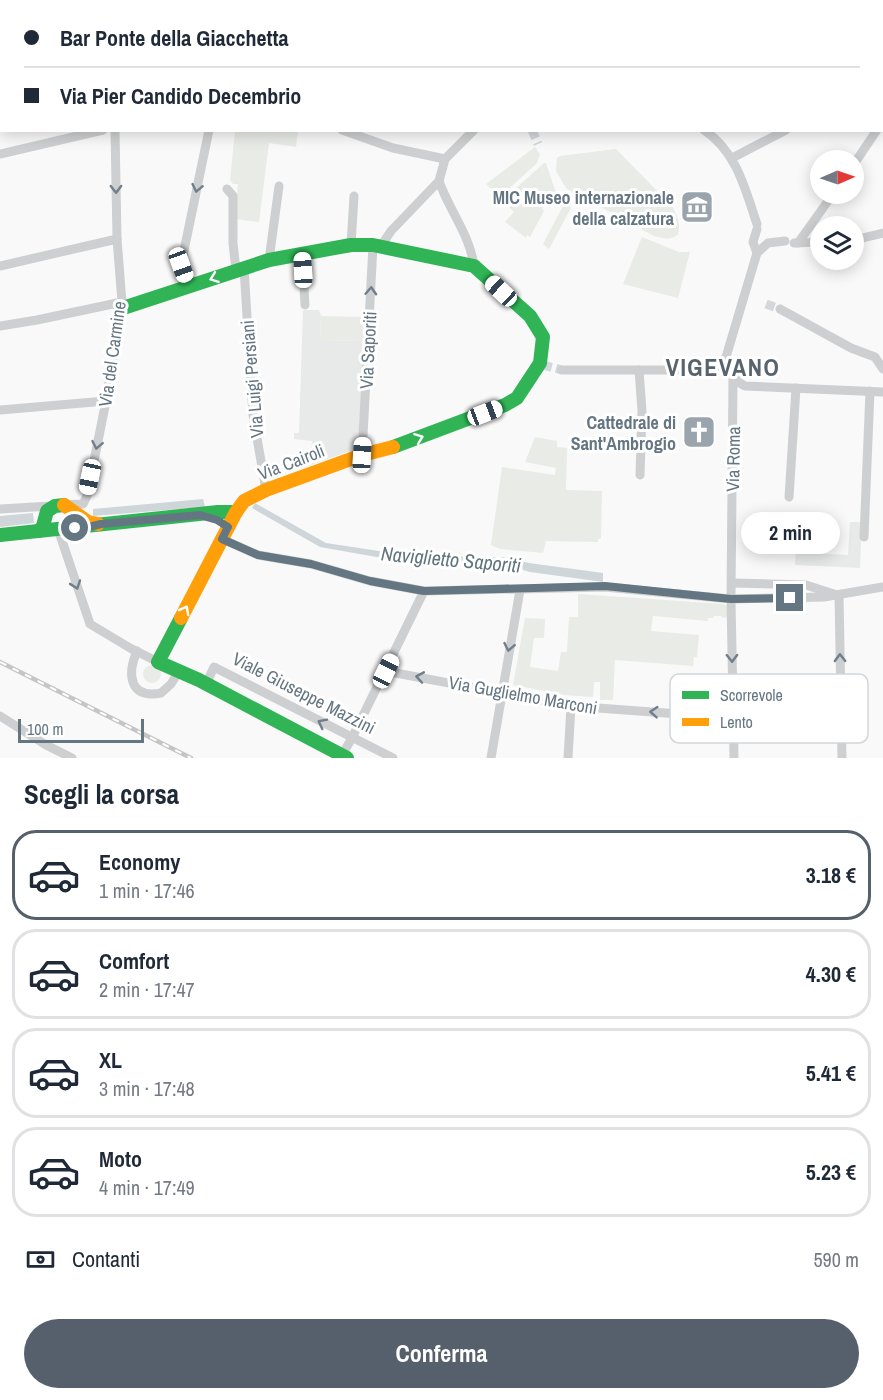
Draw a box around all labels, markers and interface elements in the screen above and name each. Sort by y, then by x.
text: Bar Ponte della Giacchetta [60,23,289,53]
text: Via Pier Candido Decembrio [60,81,301,111]
north arrow [810,150,864,204]
map controls [810,150,864,270]
one-way arrow [191,182,204,192]
one-way arrow [110,184,122,193]
place label: MIC Museo internazionale della calzatura [493,185,675,231]
museum icon: MIC Museo internazionale della calzatura [679,189,715,225]
button: layers [810,216,864,270]
car [166,245,196,285]
car [293,252,313,288]
one-way arrow [209,271,220,283]
car [482,272,520,310]
one-way arrow [364,287,377,296]
street label: Via del Carmine [92,300,132,408]
street label: Via Saporiti [353,311,383,389]
street label: Via Luigi Persiani [234,319,270,439]
district label: VIGEVANO [666,351,780,383]
car [465,398,505,428]
place label: Cattedrale di Sant'Ambrogio [571,410,676,456]
church icon: Cattedrale di Sant'Ambrogio [681,414,717,450]
street label: Via Roma [720,426,746,492]
one-way arrow [413,433,423,446]
car [352,437,372,473]
street label: Via Cairoli [254,438,328,486]
one-way arrow [91,439,104,449]
car [77,458,103,496]
callout: 2 min [740,511,840,553]
route start [61,514,88,541]
text: 2 min [769,519,812,546]
water label: Naviglietto Saporiti [380,539,523,579]
one-way arrow [69,579,82,590]
route end [776,584,803,611]
one-way arrow [178,605,189,616]
one-way arrow [503,642,516,652]
street label: Viale Giuseppe Mazzini [228,646,380,740]
car [370,651,402,691]
one-way arrow [726,653,738,662]
one-way arrow [834,653,847,662]
street label: Via Guglielmo Marconi [447,670,599,720]
one-way arrow [415,671,425,684]
legend [670,674,868,743]
text: Scorrevole [720,684,783,706]
one-way arrow [650,706,659,719]
text: Lento [720,711,753,733]
scale bar [18,716,144,744]
text: 100 m [27,718,63,740]
one-way arrow [318,718,329,730]
text: Scegli la corsa [24,776,179,812]
text: Economy [99,847,180,877]
icon: car [27,848,81,902]
text: 3.18 € [806,860,856,890]
text: 1 min · 17:46 [99,877,195,904]
text: Comfort [99,946,169,976]
icon: car [27,947,81,1001]
text: 4.30 € [806,959,856,989]
text: 2 min · 17:47 [99,976,195,1003]
text: XL [99,1045,122,1075]
icon: car [27,1046,81,1100]
text: 5.41 € [806,1058,856,1088]
text: 3 min · 17:48 [99,1075,195,1102]
text: Moto [99,1144,142,1174]
icon: car [27,1145,81,1199]
text: 5.23 € [806,1157,856,1187]
text: 4 min · 17:49 [99,1174,195,1201]
icon: cash [24,1243,57,1276]
text: Contanti [72,1244,140,1274]
text: 590 m [813,1246,859,1273]
button: Conferma [24,1319,859,1388]

